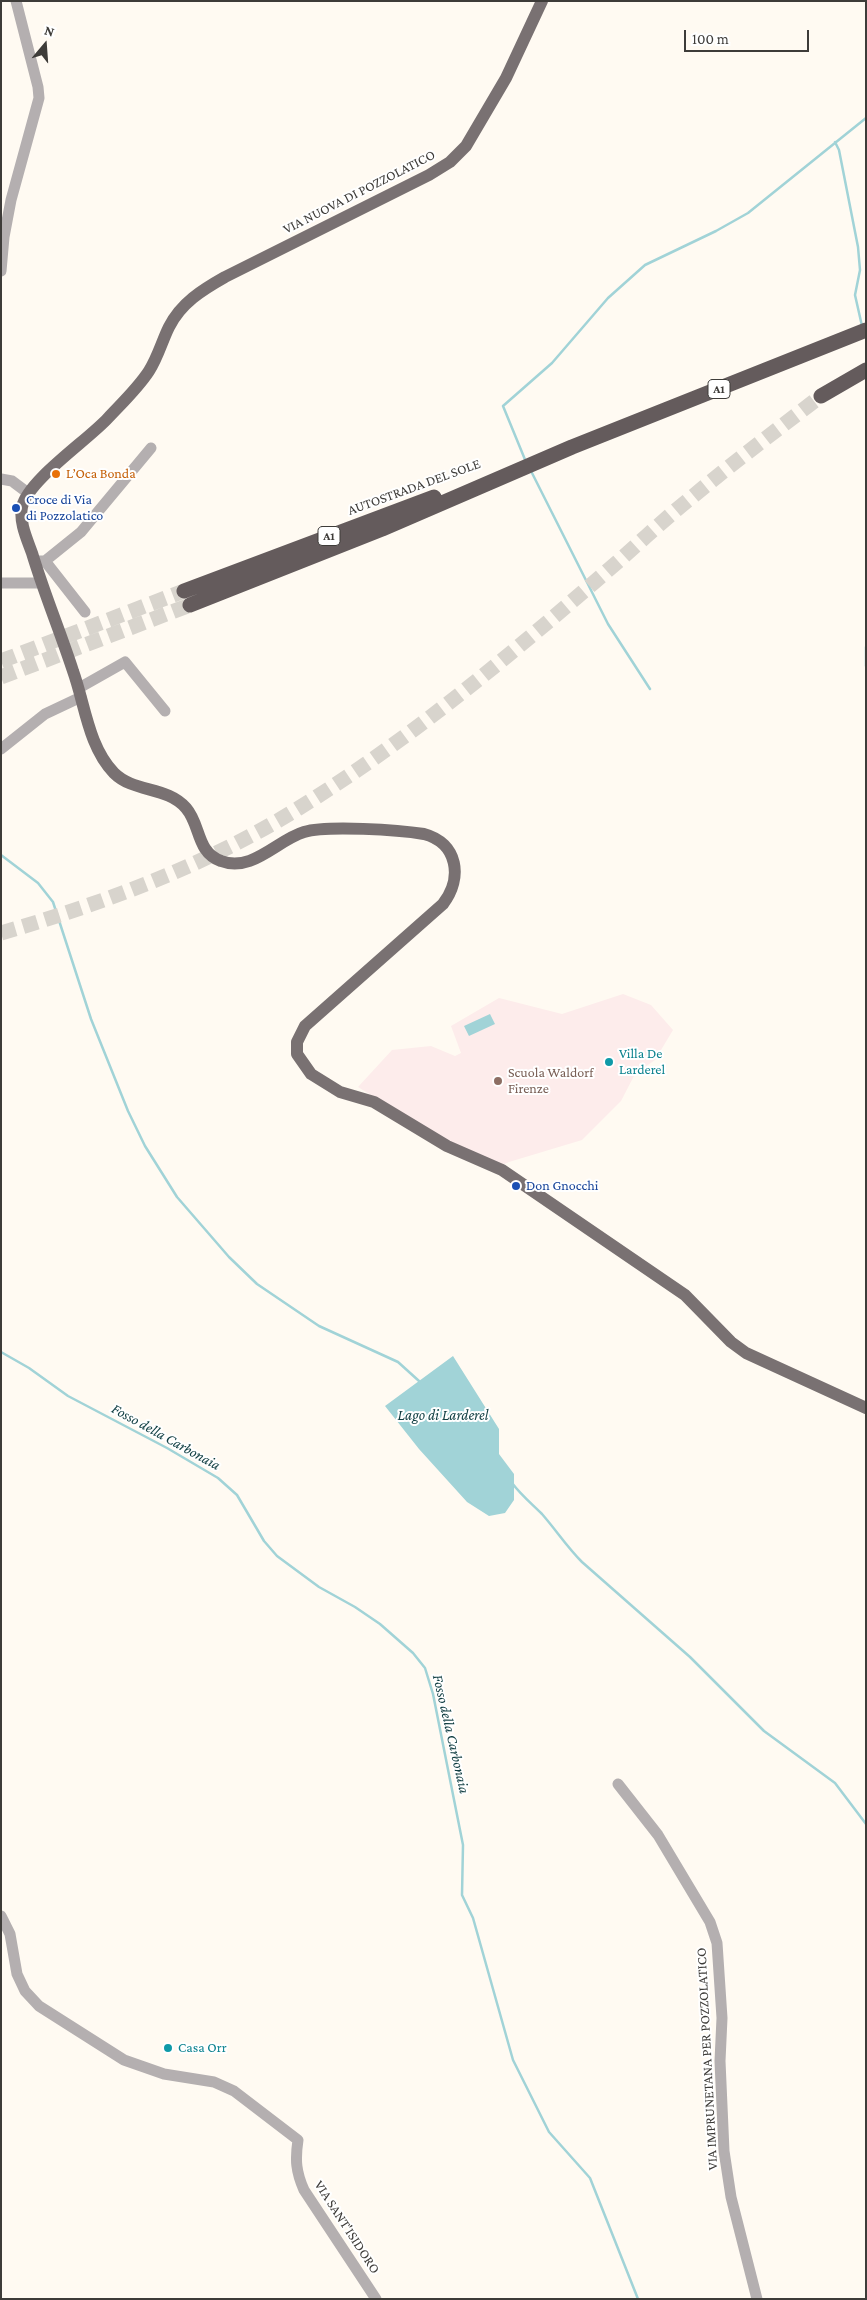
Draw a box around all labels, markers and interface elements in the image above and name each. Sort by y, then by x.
north arrow [20,20,70,70]
scale bar [687,20,812,52]
text: N [43,22,57,40]
text: 100 m [692,31,729,47]
street label: VIA NUOVA DI POZZOLATICO [280,146,438,238]
road number: A1 [708,379,730,398]
street label: AUTOSTRADA DEL SOLE [345,455,483,519]
place label: L’Oca Bonda [66,466,136,482]
marker: L’Oca Bonda [50,468,62,480]
place label: Croce di Via di Pozzolatico [26,492,103,524]
marker: Croce di Via di Pozzolatico [10,502,22,514]
road number: A1 [318,526,340,546]
place label: Villa De Larderel [619,1046,665,1078]
marker: Villa De Larderel [603,1056,615,1068]
place label: Scuola Waldorf Firenze [508,1065,593,1098]
marker: Scuola Waldorf Firenze [492,1075,504,1087]
place label: Don Gnocchi [526,1178,598,1194]
marker: Don Gnocchi [510,1180,522,1192]
water label: Fosso della Carbonaia [108,1400,224,1474]
water label: Lago di Larderel [398,1406,488,1424]
water label: Fosso della Carbonaia [429,1673,473,1795]
street label: VIA IMPRUNETANA PER POZZOLATICO [693,1947,721,2171]
place label: Casa Orr [178,2040,227,2056]
marker: Casa Orr [162,2042,174,2054]
street label: VIA SANT'ISIDORO [311,2177,383,2277]

